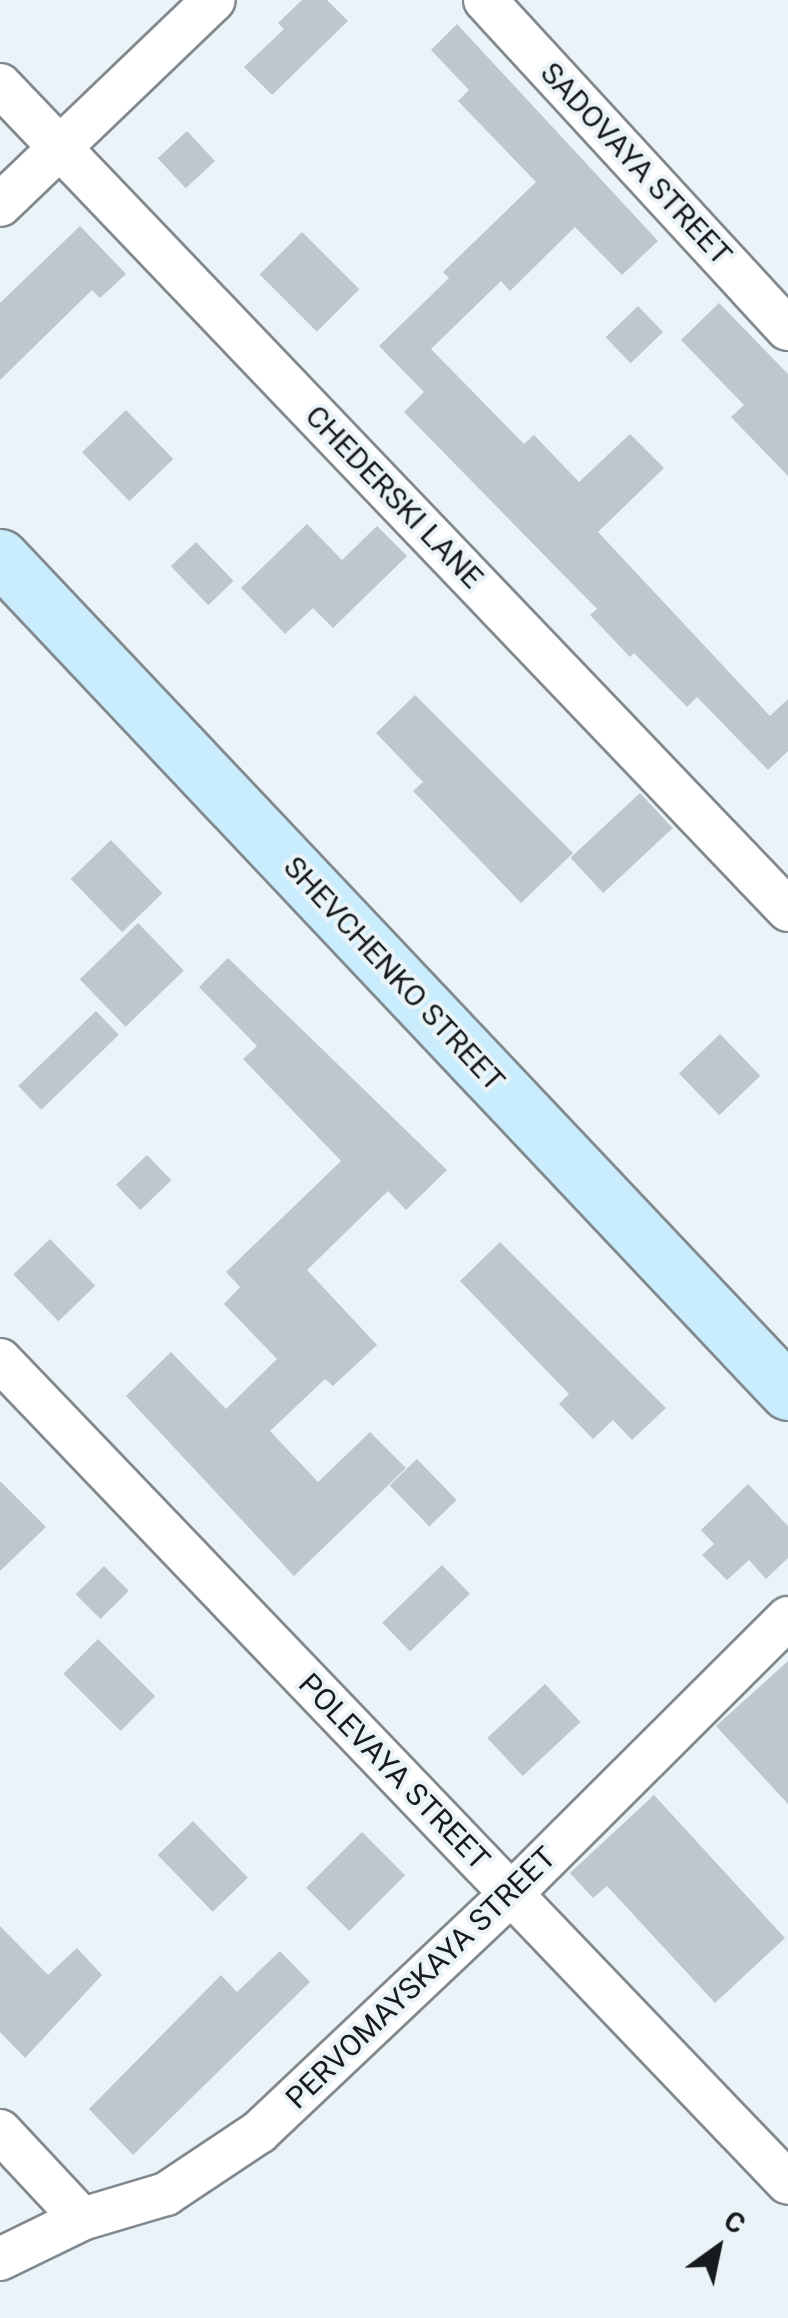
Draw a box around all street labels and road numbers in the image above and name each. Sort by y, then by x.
street label: SADOVAYA STREET [533,55,739,273]
street label: CHEDERSKI LANE [298,398,490,596]
street label: SHEVCHENKO STREET [276,849,512,1099]
street label: POLEVAYA STREET [291,1666,497,1878]
street label: PERVOMAYSKAYA STREET [279,1840,563,2116]

